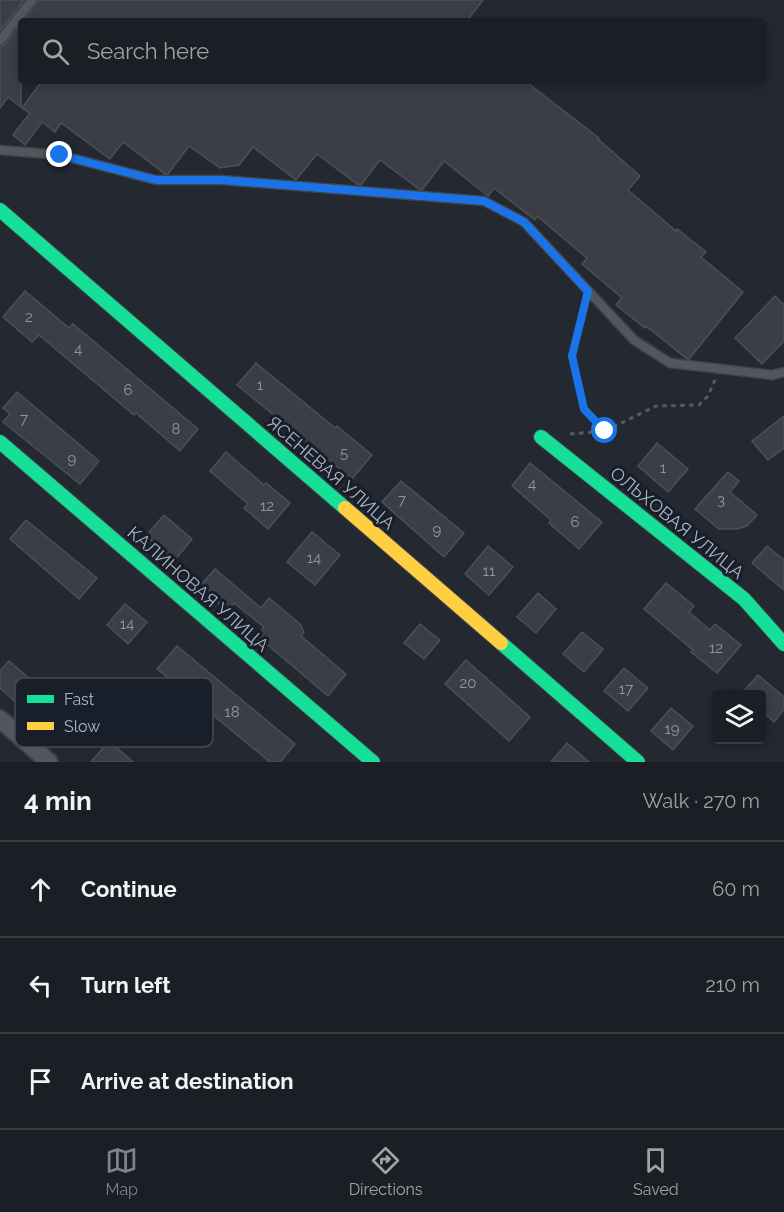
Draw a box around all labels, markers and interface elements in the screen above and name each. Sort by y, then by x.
search box [18,18,766,84]
icon: search [39,35,72,68]
text: Search here [87,38,209,64]
route end [46,141,72,167]
house number: 2 [25,308,33,326]
house number: 4 [74,340,82,358]
house number: 1 [257,376,264,394]
house number: 6 [123,381,133,399]
house number: 7 [20,410,28,428]
street label: ЯСЕНЕВАЯ УЛИЦА [263,411,399,534]
route start [591,417,617,443]
house number: 8 [172,420,181,438]
house number: 5 [340,444,348,462]
house number: 9 [68,450,77,468]
house number: 1 [660,459,667,477]
street label: ОЛЬХОВАЯ УЛИЦА [606,462,748,583]
house number: 4 [528,475,536,493]
house number: 7 [398,491,406,509]
house number: 3 [717,491,725,509]
house number: 12 [260,497,274,515]
house number: 6 [570,513,580,531]
house number: 9 [433,521,442,539]
street label: КАЛИНОВАЯ УЛИЦА [123,522,273,656]
house number: 14 [307,549,321,567]
house number: 11 [483,562,496,580]
house number: 14 [120,615,134,633]
house number: 12 [709,639,723,657]
house number: 20 [460,674,477,692]
legend [15,678,213,747]
house number: 17 [619,680,633,698]
text: Fast [64,690,95,709]
map controls [712,690,766,744]
button: layers [712,690,766,744]
house number: 18 [224,703,240,721]
text: Slow [64,717,100,736]
house number: 19 [664,720,680,738]
text: 4 min [24,786,92,816]
text: Walk · 270 m [642,789,760,813]
icon: ahead [24,873,57,906]
text: Continue [81,876,177,902]
text: 60 m [712,877,760,901]
icon: left [24,969,57,1002]
text: Turn left [81,972,171,998]
text: 210 m [705,973,760,997]
icon: arrive [24,1065,57,1098]
text: Arrive at destination [81,1068,294,1094]
tab: Map [105,1144,138,1199]
tab: Directions [349,1144,423,1199]
tab: Saved [633,1144,679,1199]

